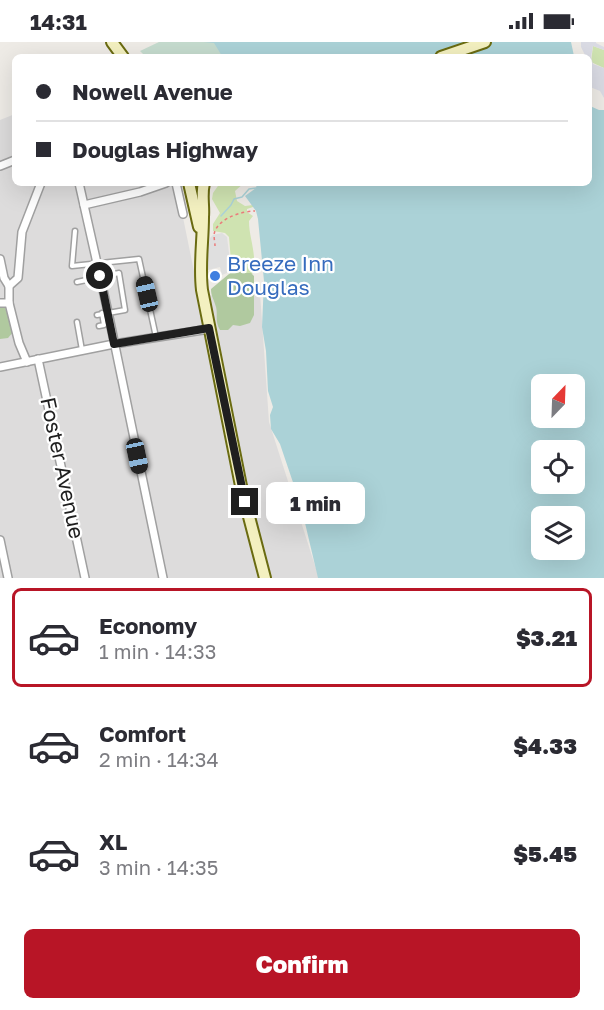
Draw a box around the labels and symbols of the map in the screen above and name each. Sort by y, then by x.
place label: Breeze Inn Douglas [227,250,334,300]
route start [86,262,113,289]
marker: Breeze Inn Douglas [208,269,222,283]
car [134,274,160,314]
north arrow [531,374,585,428]
street label: Foster Avenue [35,395,91,541]
car [124,437,150,475]
callout: 1 min [266,481,365,523]
route end [231,488,258,515]

